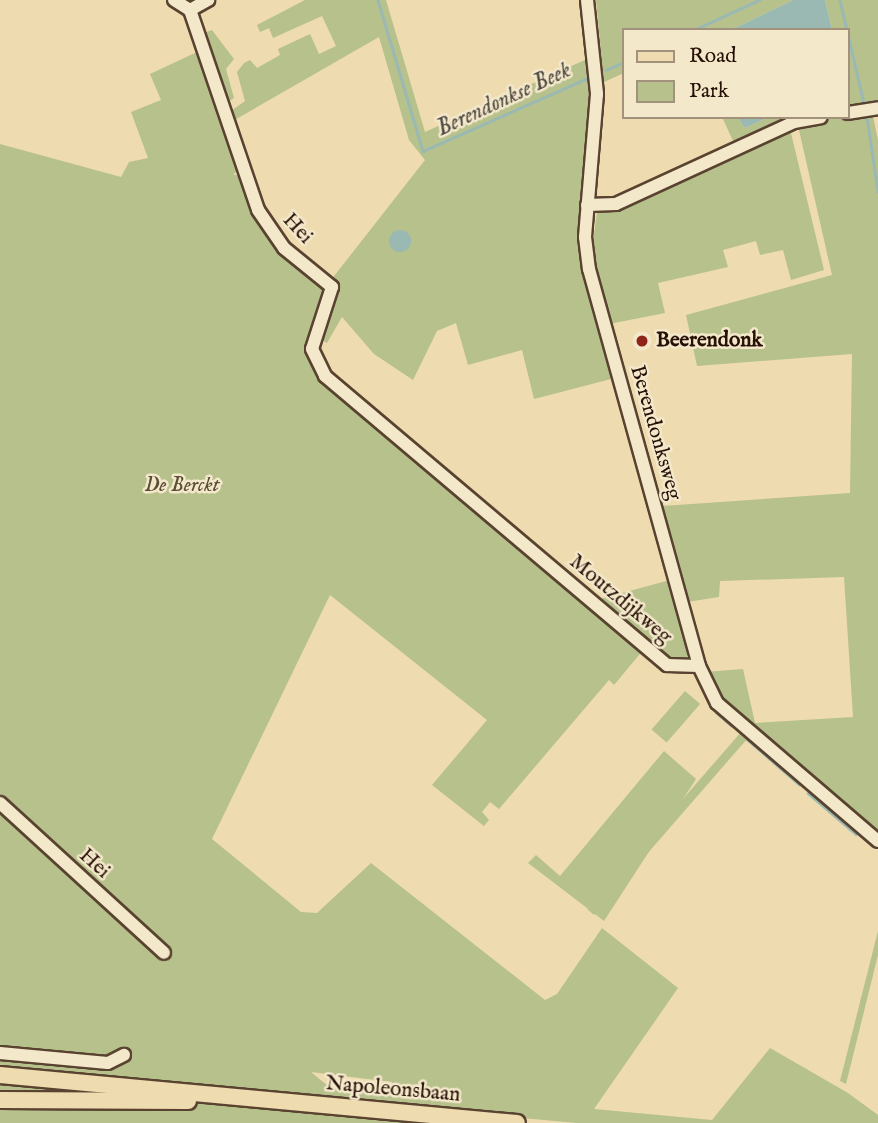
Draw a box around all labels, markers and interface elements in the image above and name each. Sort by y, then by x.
legend [622,28,850,119]
text: Road [689,43,736,70]
water label: Berendonkse Beek [432,57,576,143]
text: Park [689,78,729,105]
street label: Hei [277,208,317,250]
place label: Beerendonk [656,328,763,354]
marker: Beerendonk [634,333,650,349]
street label: Berendonksweg [624,363,686,503]
park label: De Berckt [145,473,219,499]
street label: Moutzdijkweg [564,550,676,650]
street label: Hei [73,844,115,884]
street label: Napoleonsbaan [325,1072,461,1108]

